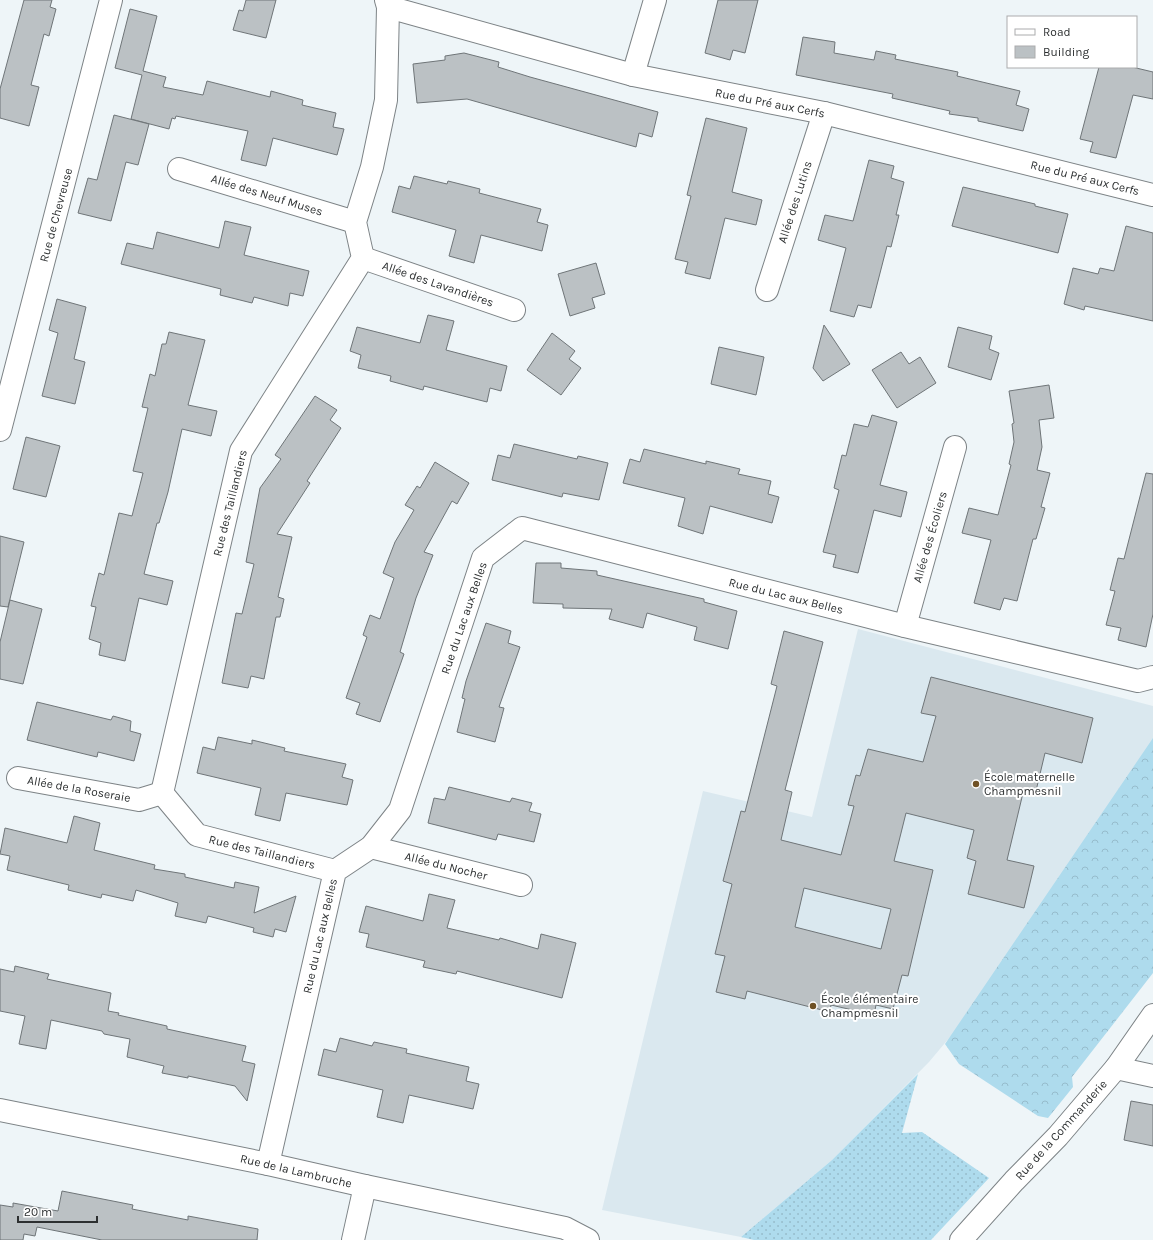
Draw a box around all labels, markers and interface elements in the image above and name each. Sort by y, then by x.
legend [1007,16,1137,68]
text: Road [1043,25,1071,39]
text: Building [1043,45,1090,59]
street label: Rue du Pré aux Cerfs [714,85,826,121]
street label: Rue du Pré aux Cerfs [1029,158,1141,198]
street label: Allée des Lutins [775,159,815,245]
street label: Rue de Chevreuse [37,166,75,264]
street label: Allée des Neuf Muses [209,171,325,219]
street label: Allée des Lavandières [380,258,496,310]
street label: Rue des Taillandiers [210,448,250,558]
street label: Allée des Écoliers [909,489,950,584]
street label: Rue du Lac aux Belles [438,560,490,676]
street label: Rue du Lac aux Belles [727,575,845,617]
place label: École maternelle Champmesnil [984,769,1075,798]
street label: Allée de la Roseraie [26,773,132,805]
marker: École maternelle Champmesnil [971,779,981,789]
street label: Rue des Taillandiers [207,832,317,872]
street label: Allée du Nocher [403,849,489,883]
street label: Rue du Lac aux Belles [300,877,340,995]
place label: École élémentaire Champmesnil [821,991,918,1020]
marker: École élémentaire Champmesnil [808,1001,818,1011]
street label: Rue de la Commanderie [1012,1077,1110,1183]
street label: Rue de la Lambruche [239,1151,353,1191]
scale bar [18,1198,97,1224]
text: 20 m [24,1205,52,1219]

